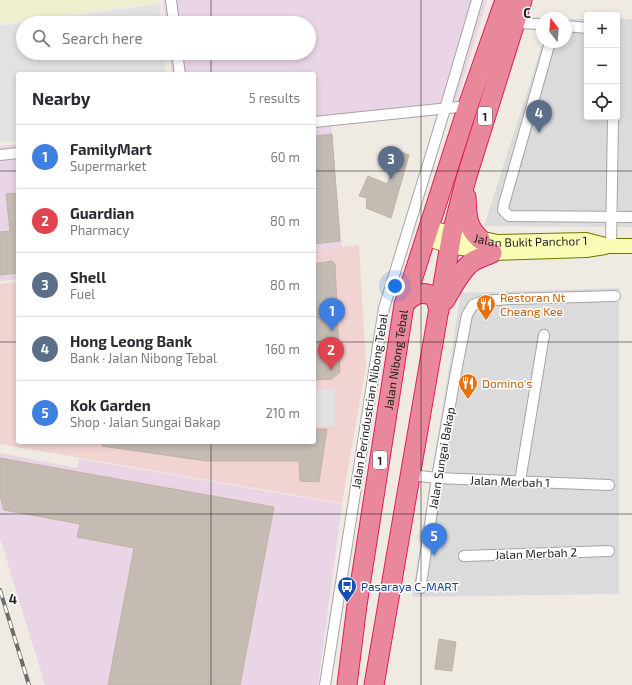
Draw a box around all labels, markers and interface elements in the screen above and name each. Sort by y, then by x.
text: C [523,5,531,21]
north arrow [536,12,572,48]
map controls [584,12,620,120]
button: + [584,12,620,48]
search box [16,16,316,60]
icon: search [30,27,52,49]
text: Search here [62,29,143,47]
button: − [584,48,620,84]
button: locate [584,84,620,120]
text: Nearby [32,88,90,108]
text: 5 results [249,90,300,106]
pin: 4 [526,100,552,133]
road number: 1 [478,107,492,125]
text: FamilyMart [70,140,152,158]
pin: 3 [378,146,404,179]
text: 1 [42,149,48,165]
text: 60 m [270,149,300,165]
text: Supermarket [70,158,147,174]
text: Guardian [70,204,134,222]
text: 2 [41,213,49,229]
text: 80 m [270,213,300,229]
text: Pharmacy [70,222,129,238]
street label: Jalan Bukit Panchor 1 [473,230,587,249]
text: Shell [70,268,106,286]
your location [385,276,405,296]
text: 3 [41,277,49,293]
text: 80 m [270,277,300,293]
text: Fuel [70,286,95,302]
place label: Restoran Nt Cheang Kee [500,290,566,318]
restaurant icon: Restoran Nt Cheang Kee [475,293,497,321]
pin: 1 [319,298,345,331]
street label: Jalan Nibong Tebal [381,308,410,411]
street label: Jalan Perindustrian Nibong Tebal [348,312,390,490]
text: Hong Leong Bank [70,332,192,350]
pin: 2 [318,337,344,370]
text: 4 [41,341,49,357]
text: 160 m [265,341,300,357]
text: Bank · Jalan Nibong Tebal [70,350,217,366]
restaurant icon: Domino's [457,372,479,400]
place label: Domino's [482,376,532,390]
text: Kok Garden [70,396,151,414]
text: 5 [41,405,49,421]
text: 210 m [265,405,300,421]
street label: Jalan Sungai Bakap [425,406,457,510]
text: Shop · Jalan Sungai Bakap [70,414,221,430]
road number: 1 [373,451,387,469]
street label: Jalan Merbah 1 [470,473,550,489]
pin: 5 [421,523,447,556]
street label: Jalan Merbah 2 [495,545,578,561]
bus stop icon: Pasaraya C-MART [336,575,358,603]
place label: Pasaraya C-MART [361,579,459,593]
text: 4 [9,591,17,607]

